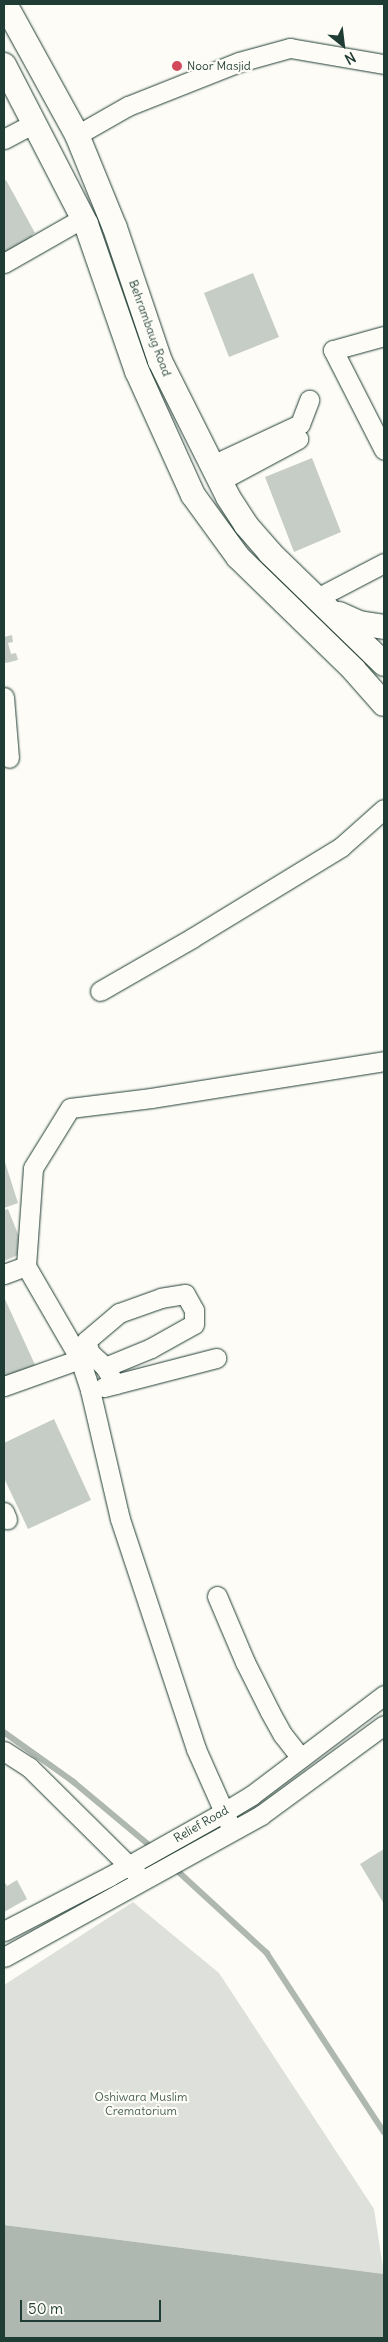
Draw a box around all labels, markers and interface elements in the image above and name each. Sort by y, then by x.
north arrow [318,20,368,70]
text: N [342,48,359,68]
place label: Noor Masjid [187,59,251,73]
marker: Noor Masjid [171,60,183,72]
street label: Behrambaug Road [126,278,174,378]
street label: Relief Road [171,1803,231,1845]
park label: Oshiwara Muslim Crematorium [94,2090,188,2118]
scale bar [22,2290,164,2322]
text: 50 m [28,2299,63,2318]

